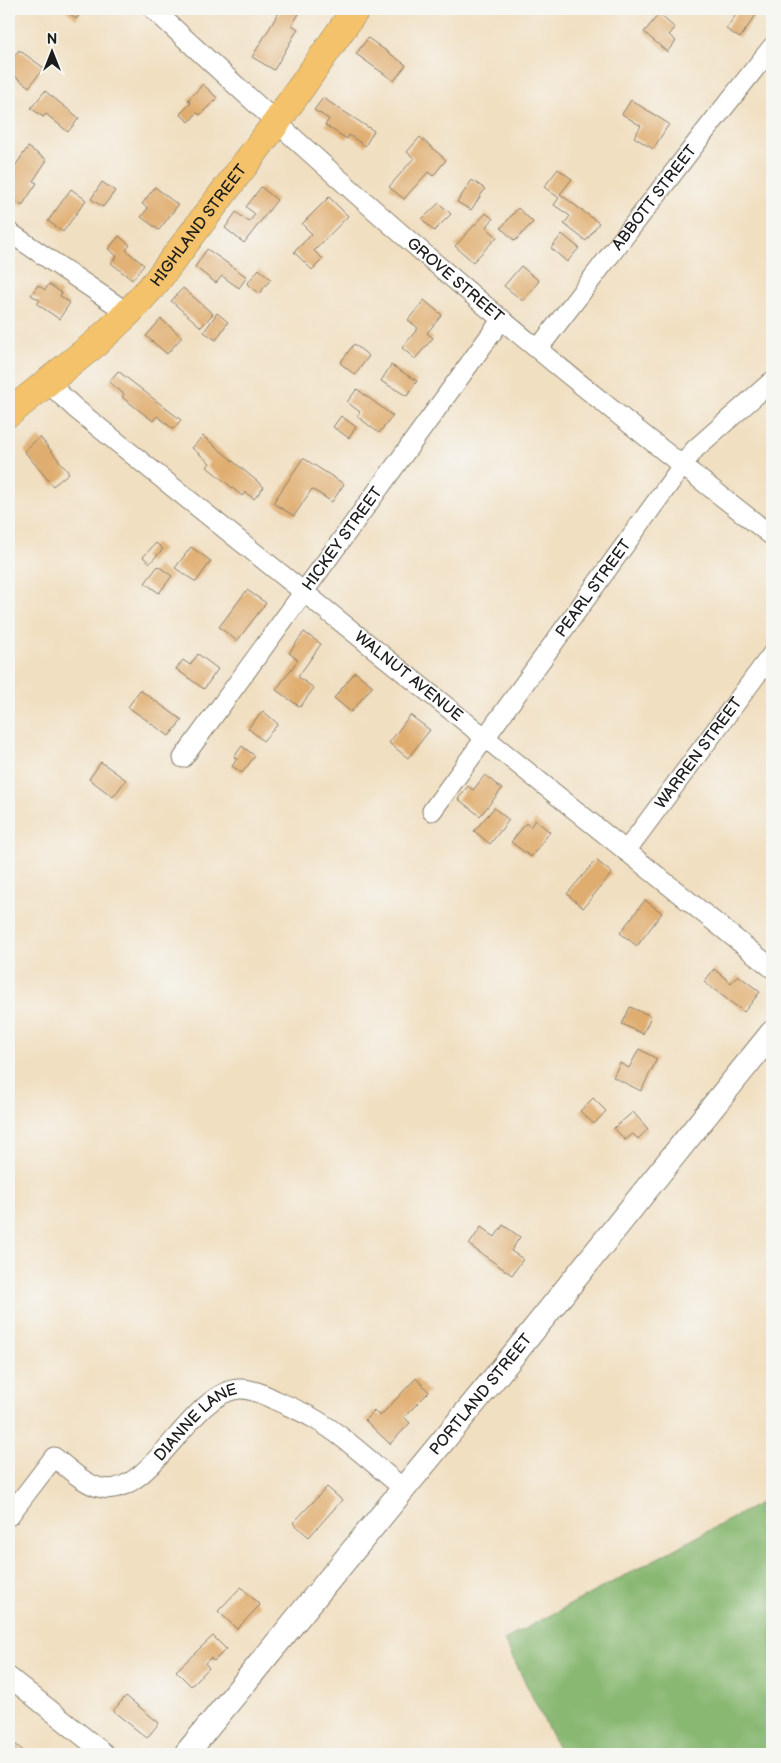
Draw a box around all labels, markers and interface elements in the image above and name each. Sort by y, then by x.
north arrow [28,28,78,78]
text: N [47,31,57,48]
street label: ABBOTT STREET [608,141,701,254]
street label: HIGHLAND STREET [146,160,251,290]
street label: GROVE STREET [403,234,508,327]
street label: HICKEY STREET [298,483,386,594]
street label: PEARL STREET [552,535,635,641]
street label: WALNUT AVENUE [351,627,467,725]
street label: WARREN STREET [651,693,746,812]
street label: PORTLAND STREET [426,1330,536,1459]
street label: DIANNE LANE [150,1380,239,1465]

